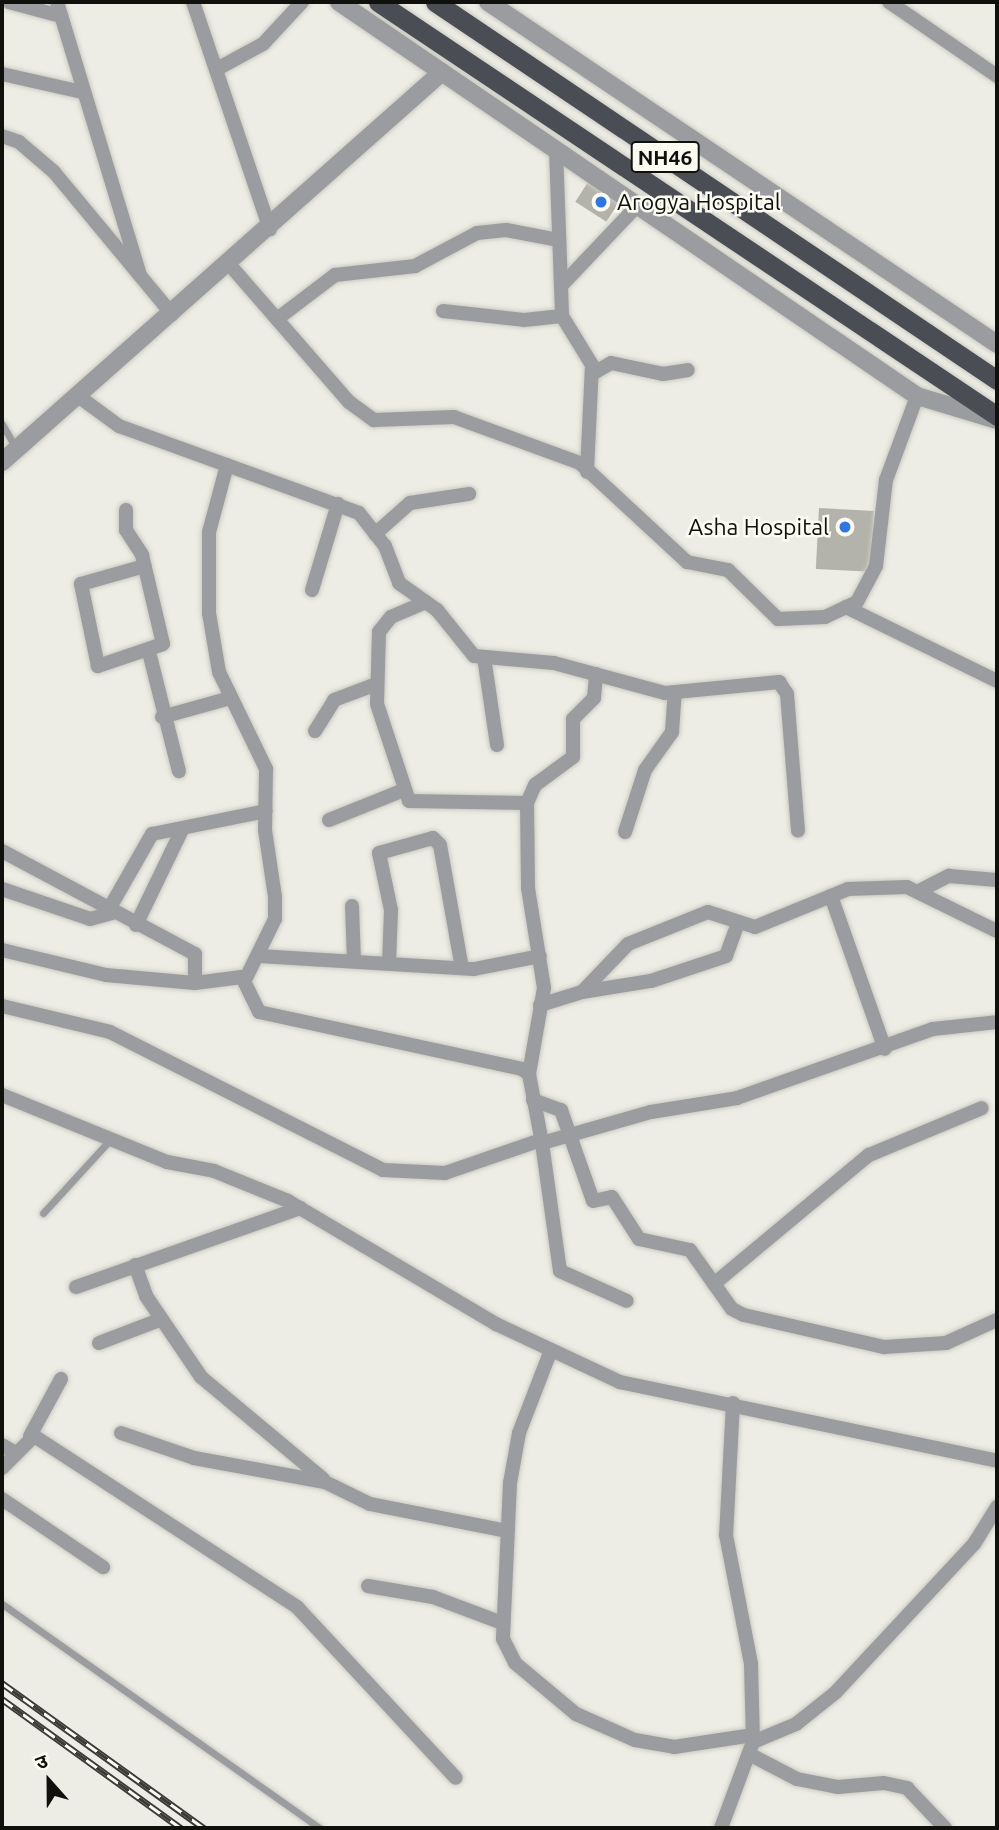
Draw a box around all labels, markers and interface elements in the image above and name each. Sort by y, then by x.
road number: NH46 [630,140,700,174]
place label: Arogya Hospital [617,188,781,216]
marker: Arogya Hospital [591,192,611,212]
place label: Asha Hospital [688,513,829,541]
marker: Asha Hospital [835,517,855,537]
north arrow [14,1746,84,1816]
text: उ [32,1749,51,1774]

